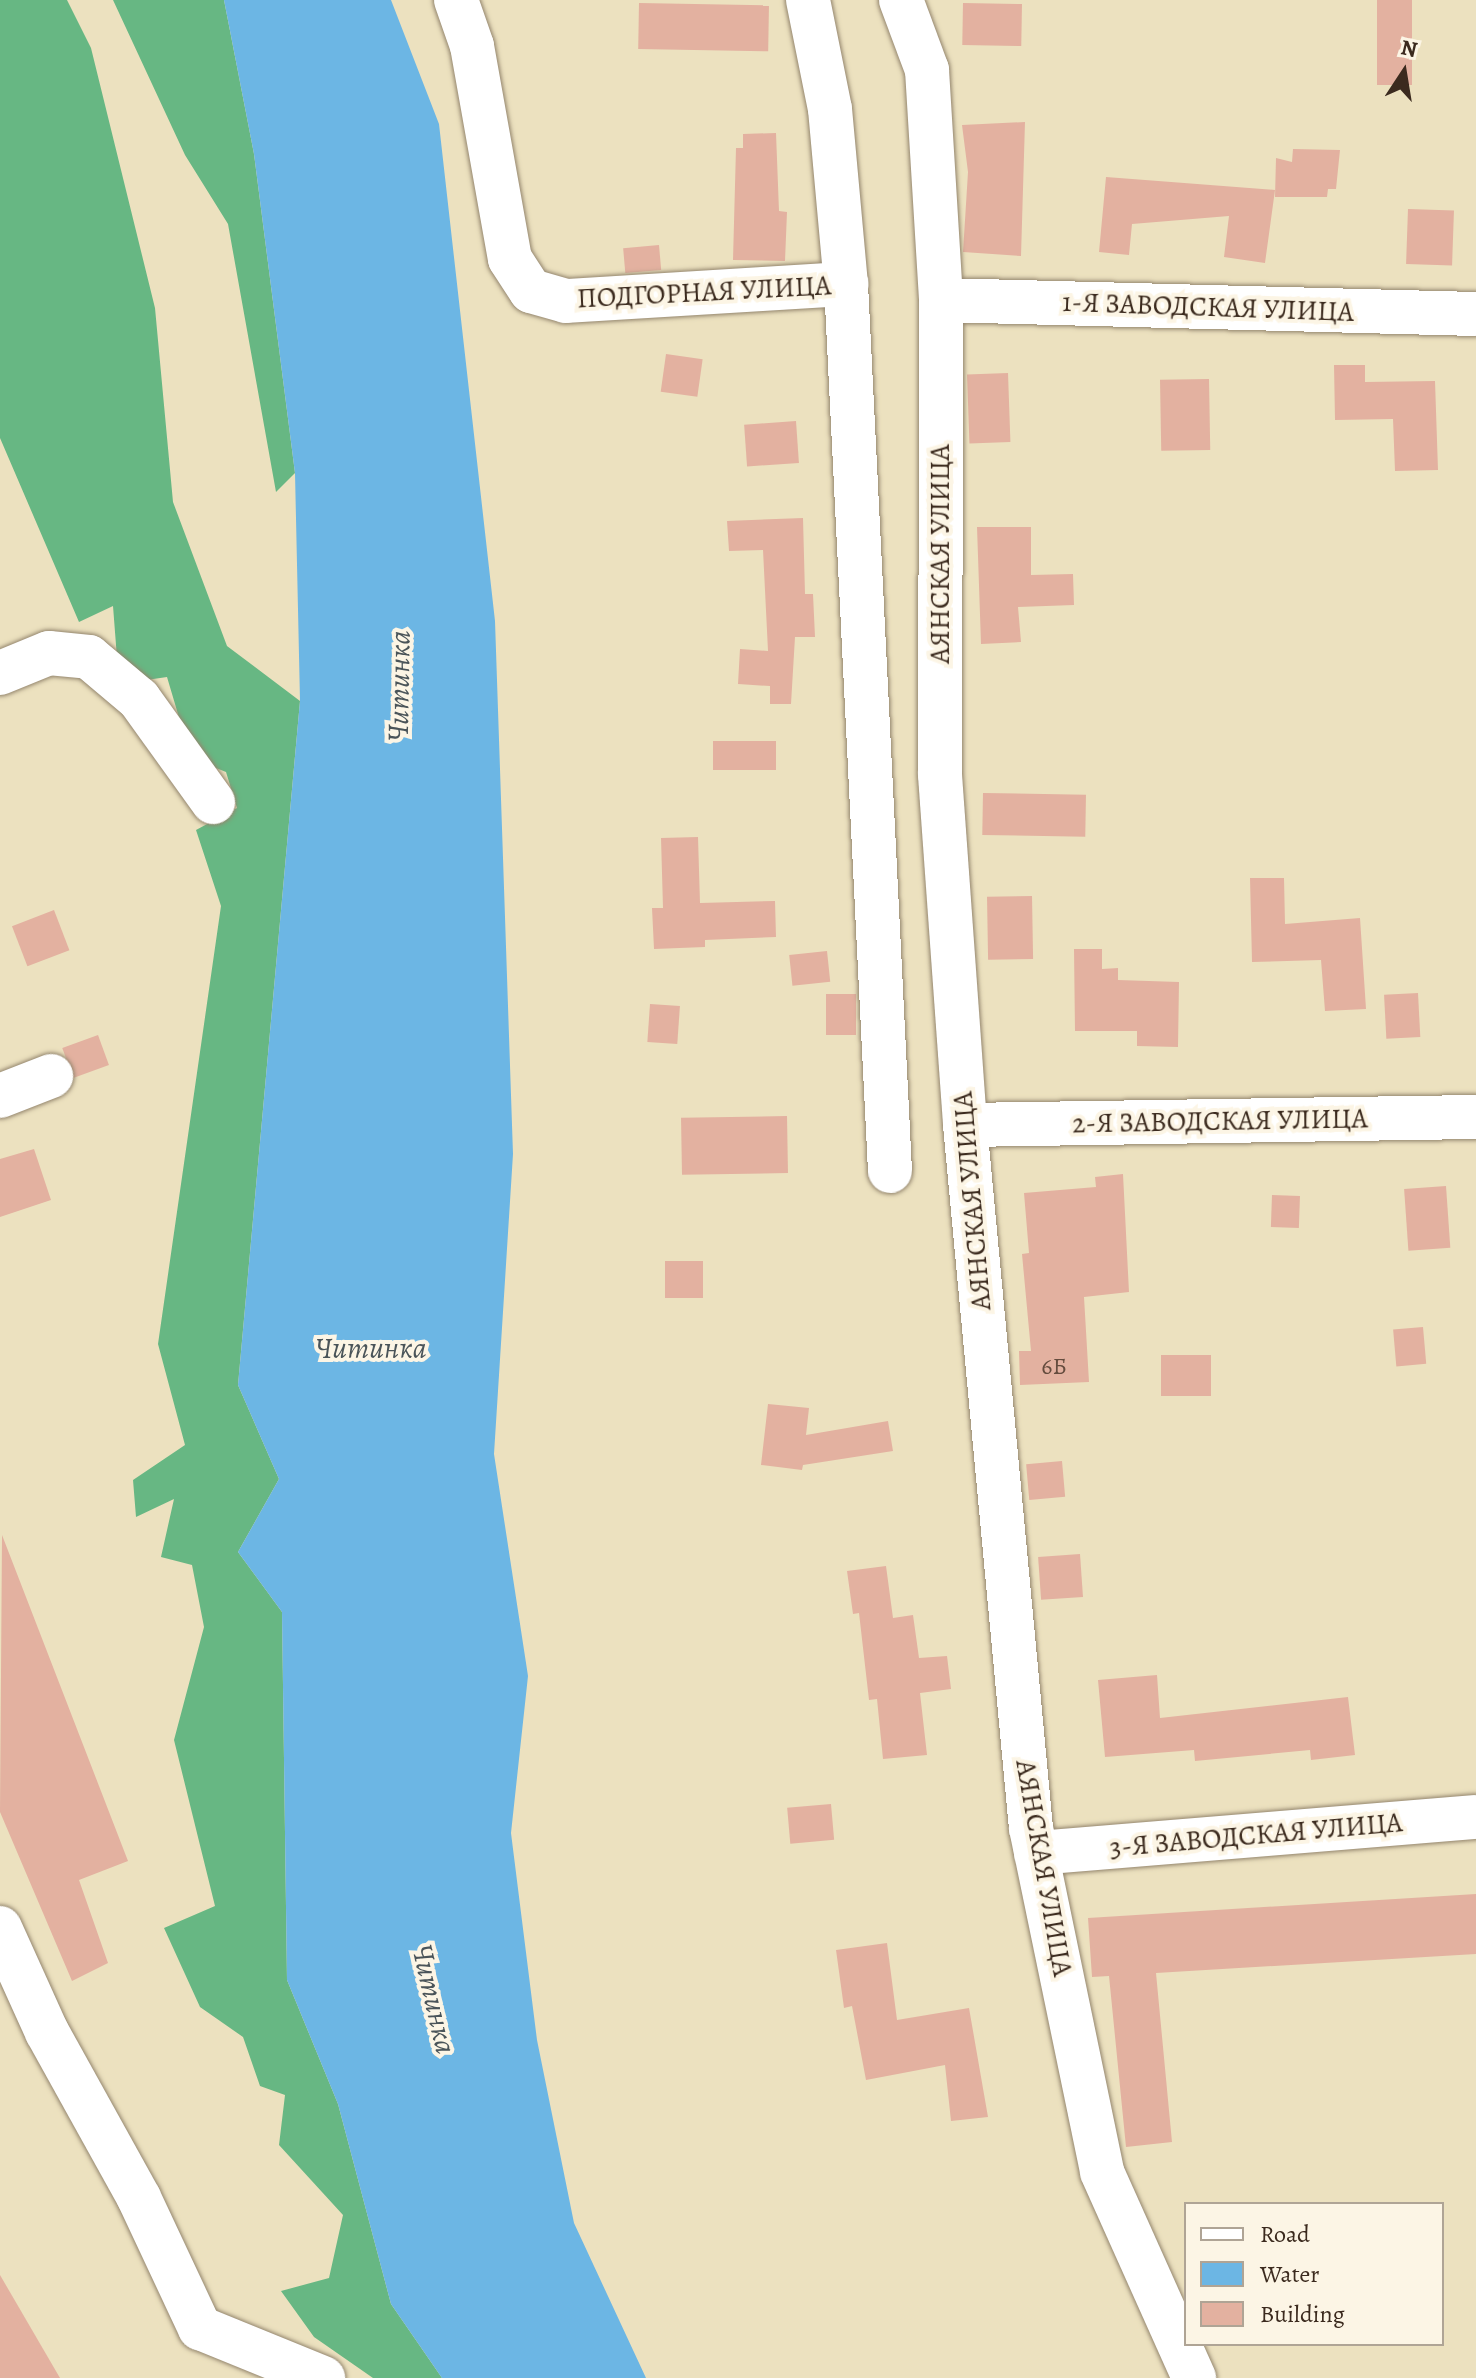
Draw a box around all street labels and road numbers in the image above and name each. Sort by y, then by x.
street label: ПОДГОРНАЯ УЛИЦА [576,269,832,315]
street label: 1-Я ЗАВОДСКАЯ УЛИЦА [1062,285,1354,329]
street label: АЯНСКАЯ УЛИЦА [923,444,957,664]
street label: АЯНСКАЯ УЛИЦА [946,1090,998,1312]
street label: 2-Я ЗАВОДСКАЯ УЛИЦА [1072,1102,1368,1140]
street label: АЯНСКАЯ УЛИЦА [1008,1757,1080,1979]
street label: 3-Я ЗАВОДСКАЯ УЛИЦА [1108,1805,1404,1865]

